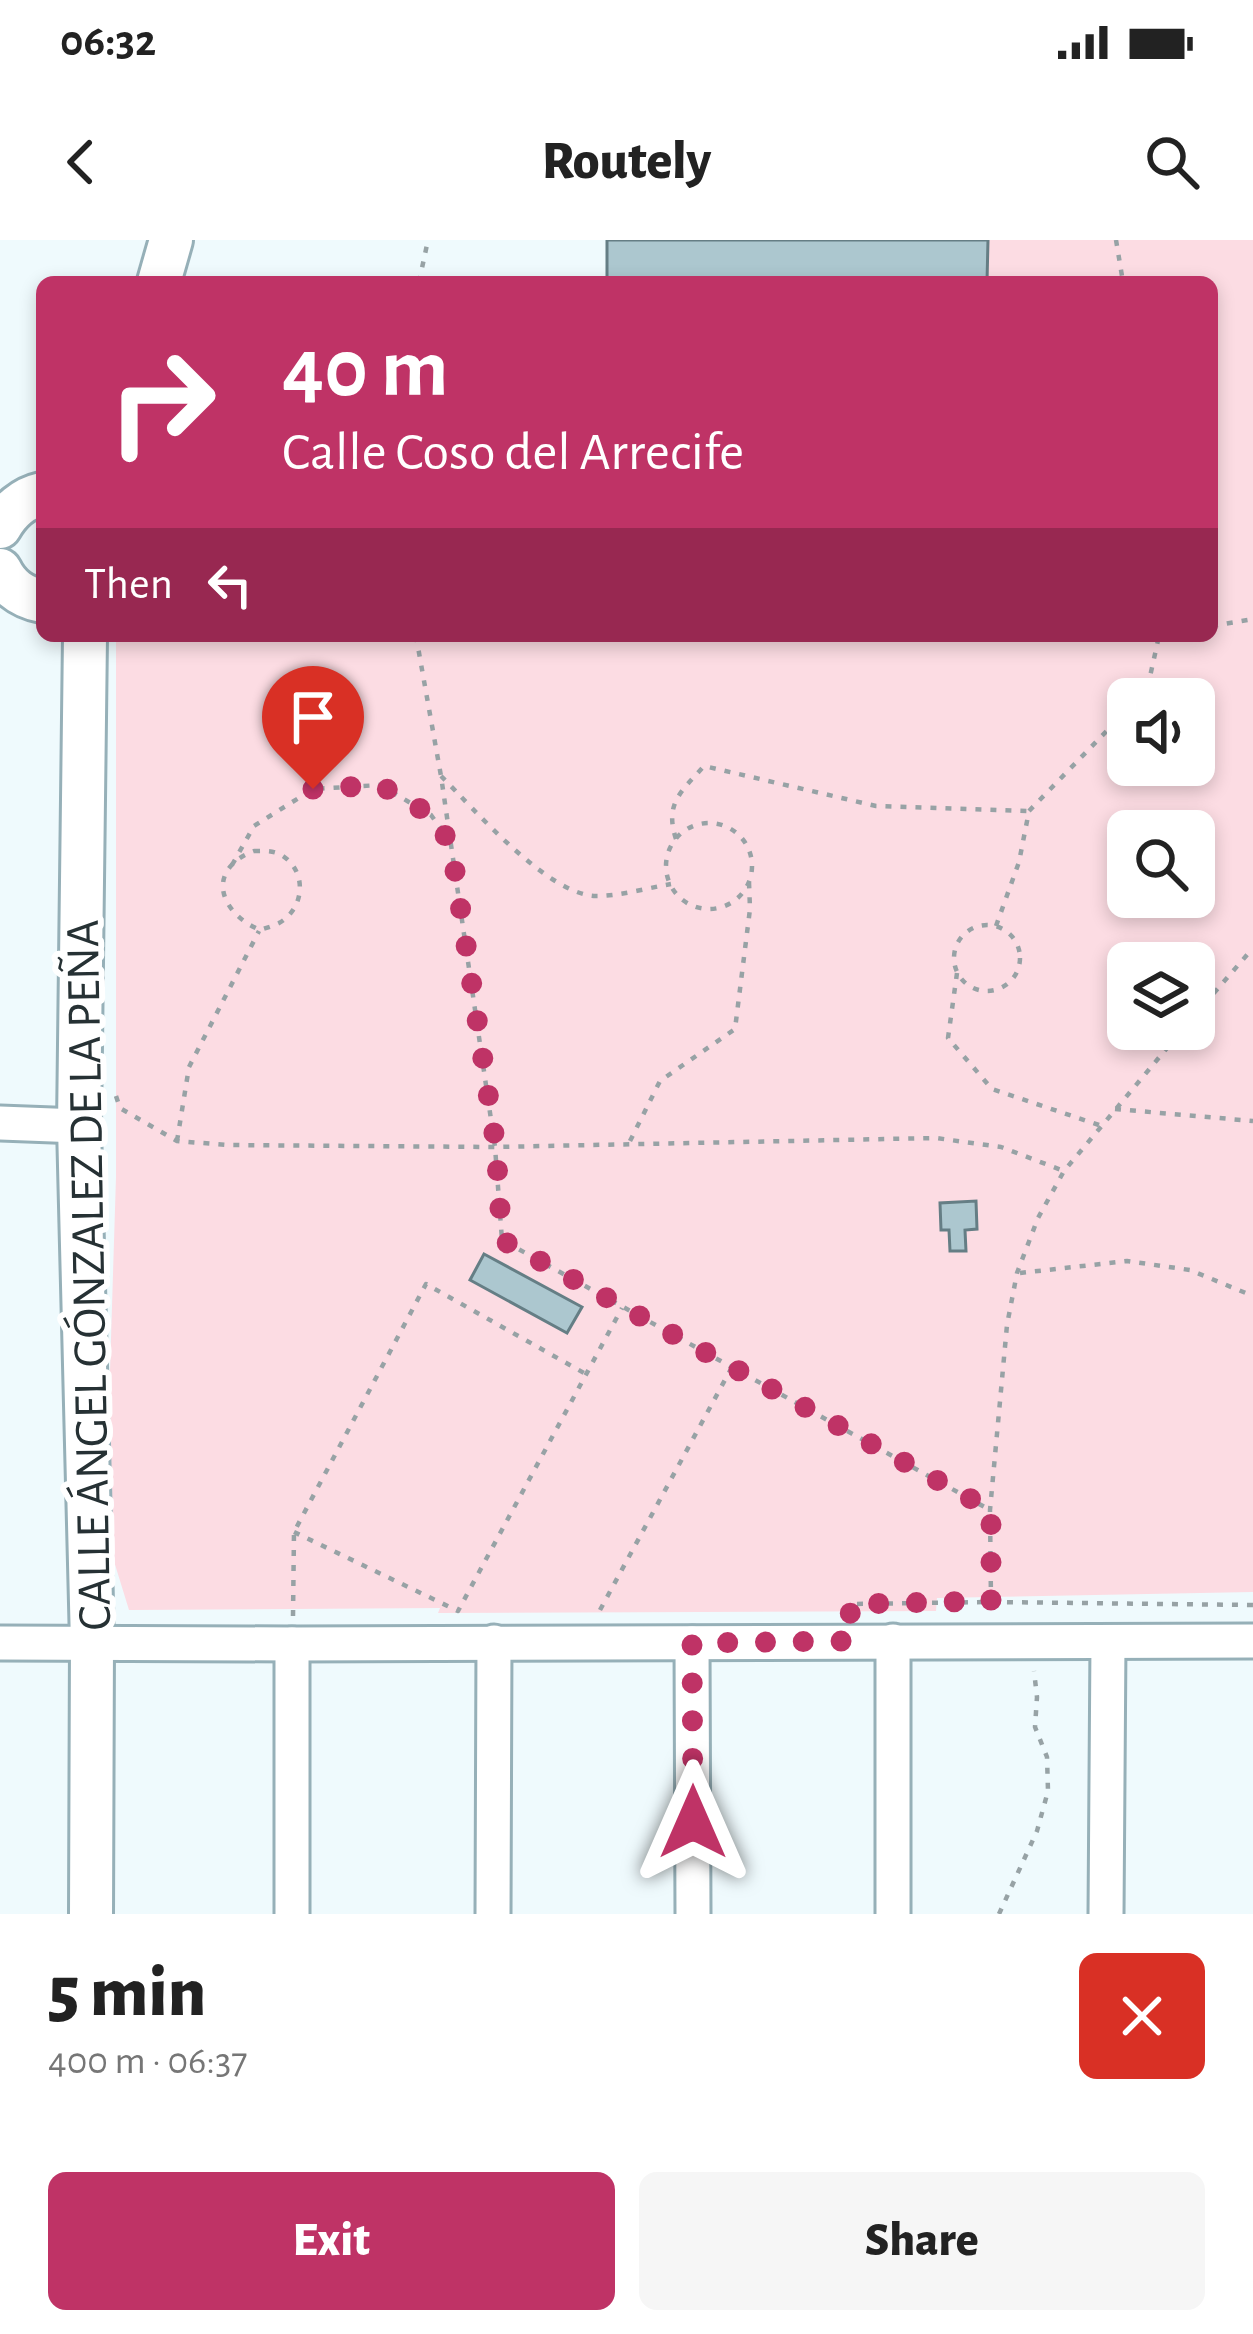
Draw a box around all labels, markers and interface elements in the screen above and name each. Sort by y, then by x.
text: 06:32 [60,19,156,64]
icon: back [48,129,114,195]
icon: search [1139,129,1205,195]
text: Routely [542,135,711,189]
icon: right [84,324,240,480]
text: 40 m [282,328,449,412]
text: Calle Coso del Arrecife [282,426,744,480]
icon: left [197,552,263,618]
text: Then [84,562,173,607]
pin [262,666,364,789]
map controls [1107,678,1215,1050]
button: sound [1107,678,1215,786]
icon: arrive [280,684,346,750]
button: search [1107,810,1215,918]
street label: CALLE ÁNGEL GÓNZALEZ DE LA PEÑA [55,919,120,1631]
button: layers [1107,942,1215,1050]
position arrow [630,1759,756,1885]
button: close [1079,1953,1205,2079]
text: 5 min [48,1957,206,2029]
text: 400 m · 06:37 [48,2042,248,2081]
button: Exit [48,2172,615,2310]
button: Share [639,2172,1205,2310]

